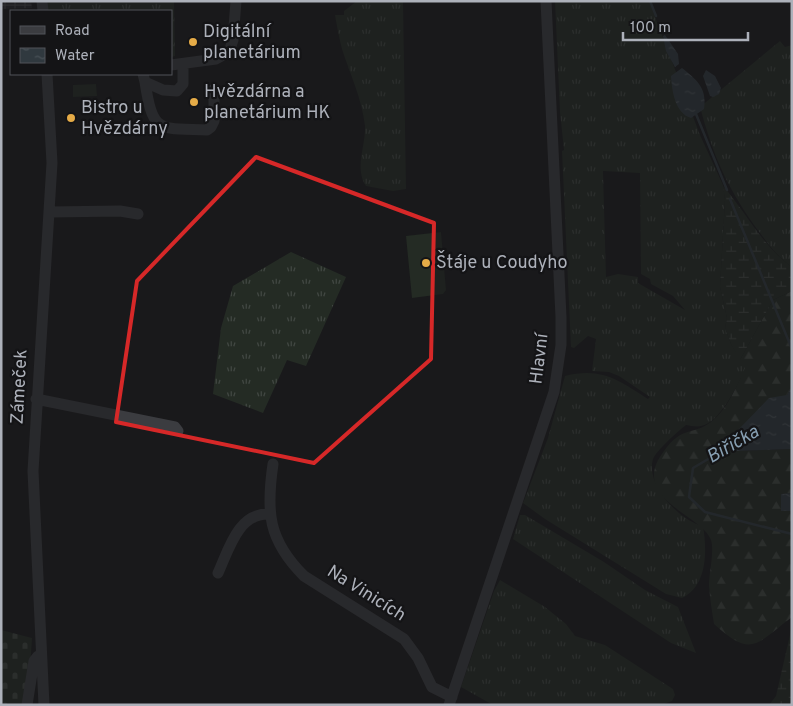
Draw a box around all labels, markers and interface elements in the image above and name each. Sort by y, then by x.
legend [10,10,172,75]
scale bar [623,10,748,42]
text: 100 m [630,19,671,38]
place label: Digitální planetárium [203,21,301,65]
text: Road [55,22,90,41]
marker: Digitální planetárium [187,36,199,48]
text: Water [55,47,95,66]
place label: Hvězdárna a planetárium HK [204,81,331,125]
marker: Hvězdárna a planetárium HK [188,96,200,108]
place label: Bistro u Hvězdárny [81,97,168,141]
marker: Bistro u Hvězdárny [65,112,77,124]
place label: Štáje u Coudyho [436,250,568,275]
marker: Štáje u Coudyho [420,257,432,269]
street label: Hlavní [525,331,555,386]
street label: Zámeček [7,349,33,425]
water label: Biřička [703,420,764,470]
street label: Na Vinicích [322,561,410,627]

